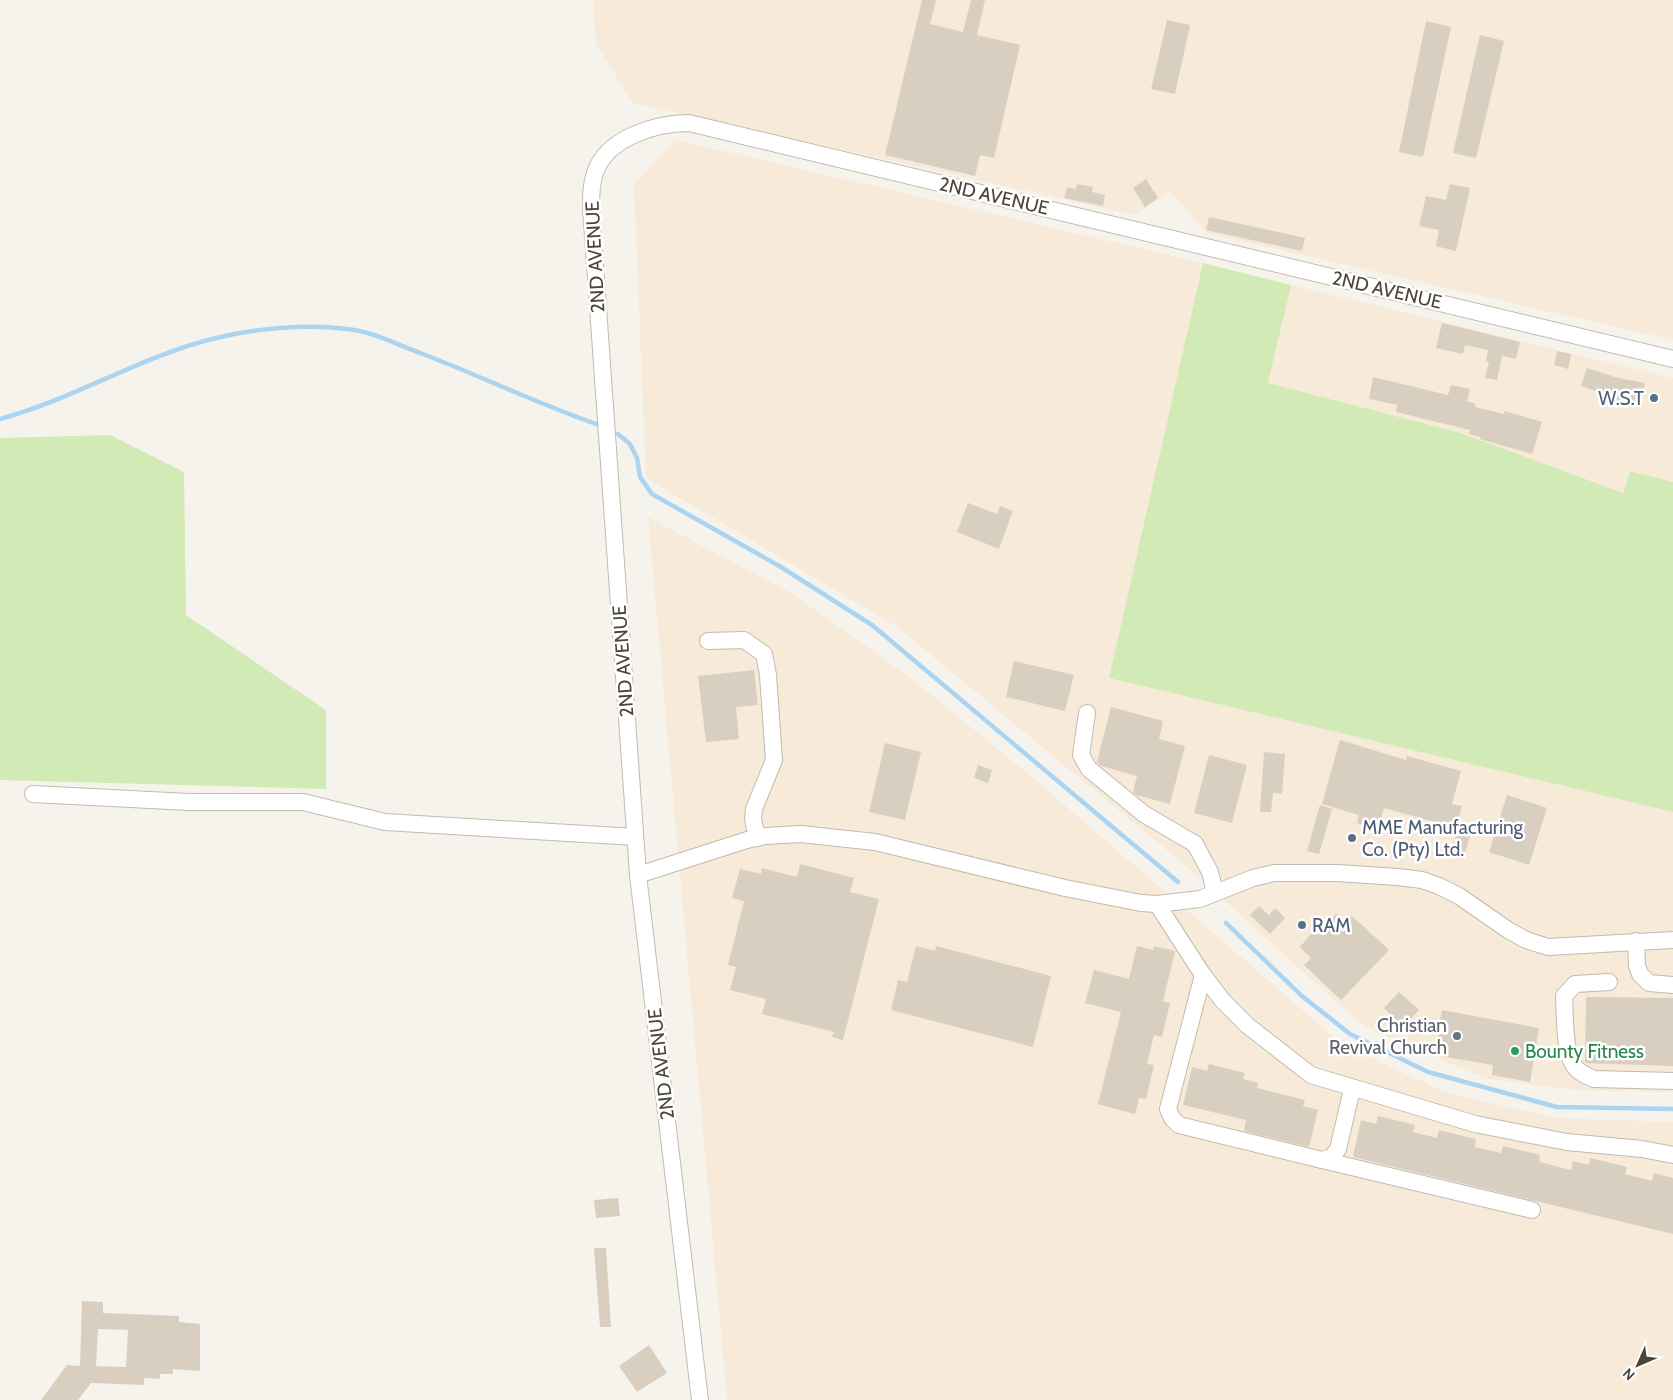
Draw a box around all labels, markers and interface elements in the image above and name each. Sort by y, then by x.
street label: 2ND AVENUE [937,172,1051,220]
street label: 2ND AVENUE [581,200,609,314]
street label: 2ND AVENUE [1330,266,1444,314]
place label: W.S.T [1598,387,1644,410]
marker: W.S.T [1648,392,1660,404]
street label: 2ND AVENUE [608,604,638,718]
place label: MME Manufacturing Co. (Pty) Ltd. [1362,816,1524,861]
marker: MME Manufacturing Co. (Pty) Ltd. [1346,832,1358,844]
place label: RAM [1312,914,1351,937]
marker: RAM [1296,919,1308,931]
street label: 2ND AVENUE [643,1007,679,1121]
place label: Christian Revival Church [1329,1014,1447,1059]
marker: Christian Revival Church [1451,1030,1463,1042]
place label: Bounty Fitness [1525,1040,1644,1063]
marker: Bounty Fitness [1509,1045,1521,1057]
north arrow [1613,1340,1663,1390]
text: N [1619,1364,1639,1384]

